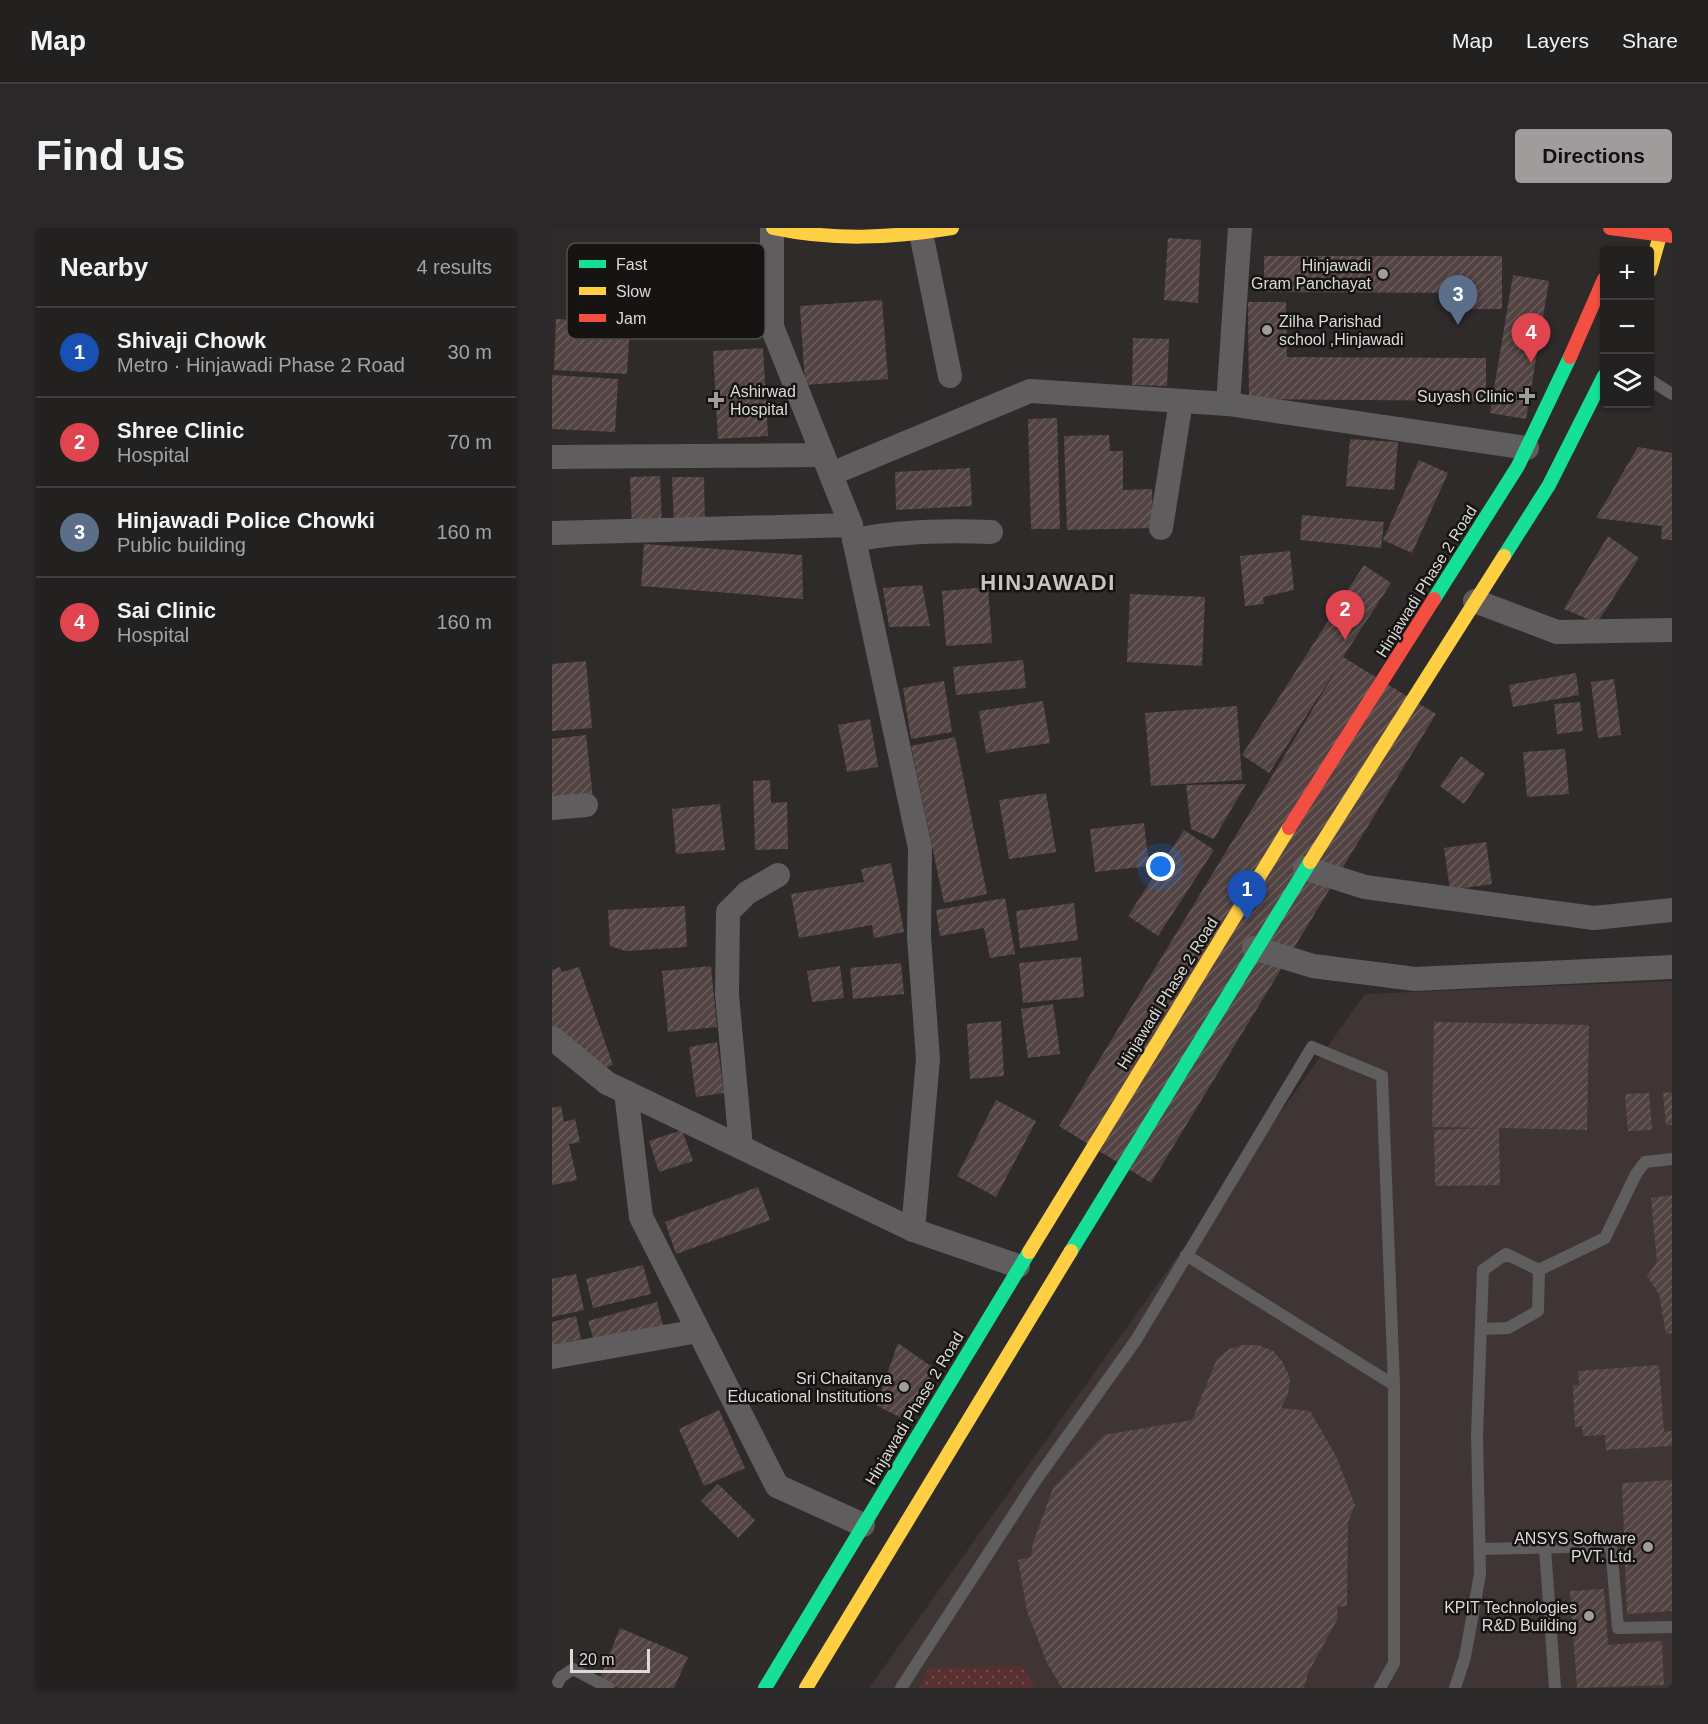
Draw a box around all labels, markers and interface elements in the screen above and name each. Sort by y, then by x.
text: Map [30,25,86,56]
text: Map [1452,29,1493,52]
text: Layers [1526,29,1589,52]
text: Share [1622,29,1678,52]
button: Directions [1515,129,1672,183]
text: Find us [36,132,185,179]
legend [567,243,765,339]
map controls [1600,246,1654,408]
button: + [1600,246,1654,300]
text: Nearby [60,252,148,282]
text: 4 results [416,256,492,278]
text: Fast [616,256,648,273]
place label: Hinjawadi Gram Panchayat [1251,257,1372,292]
marker: Hinjawadi Gram Panchayat [1376,267,1390,281]
pin: 3 [1438,276,1478,325]
text: Slow [616,283,651,300]
button: − [1600,300,1654,354]
text: Jam [616,310,646,327]
place label: Zilha Parishad school ,Hinjawadi [1279,313,1404,348]
pin: 4 [1512,314,1550,363]
marker: Zilha Parishad school ,Hinjawadi [1260,323,1274,337]
text: Shivaji Chowk [117,328,266,353]
text: 1 [74,341,85,363]
text: 30 m [448,341,492,363]
text: Metro · Hinjawadi Phase 2 Road [117,354,405,376]
button: layers [1600,354,1654,408]
place label: Ashirwad Hospital [730,383,796,418]
marker: Suyash Clinic [1518,387,1536,405]
place label: Suyash Clinic [1417,388,1514,405]
marker: Ashirwad Hospital [707,391,725,409]
text: Shree Clinic [117,418,244,443]
text: 2 [74,431,85,453]
text: 70 m [448,431,492,453]
text: Hospital [117,444,189,466]
street label: Hinjawadi Phase 2 Road [1373,502,1480,660]
text: Hinjawadi Police Chowki [117,508,375,533]
text: 3 [74,521,85,543]
text: 160 m [436,521,492,543]
text: Public building [117,534,246,556]
district label: HINJAWADI [980,570,1116,595]
pin: 2 [1326,590,1364,640]
text: Sai Clinic [117,598,216,623]
text: 4 [74,611,85,633]
text: 160 m [436,611,492,633]
text: Hospital [117,624,189,646]
your location [1146,852,1175,881]
pin: 1 [1228,870,1266,920]
street label: Hinjawadi Phase 2 Road [1114,914,1221,1072]
street label: Hinjawadi Phase 2 Road [862,1329,967,1488]
place label: Sri Chaitanya Educational Institutions [727,1370,892,1405]
marker: Sri Chaitanya Educational Institutions [897,1380,911,1394]
place label: ANSYS Software PVT. Ltd. [1514,1530,1636,1565]
marker: ANSYS Software PVT. Ltd. [1641,1540,1655,1554]
place label: KPIT Technologies R&D Building [1444,1599,1577,1634]
marker: KPIT Technologies R&D Building [1582,1609,1596,1623]
scale bar [570,1646,650,1674]
text: 20 m [579,1651,615,1668]

